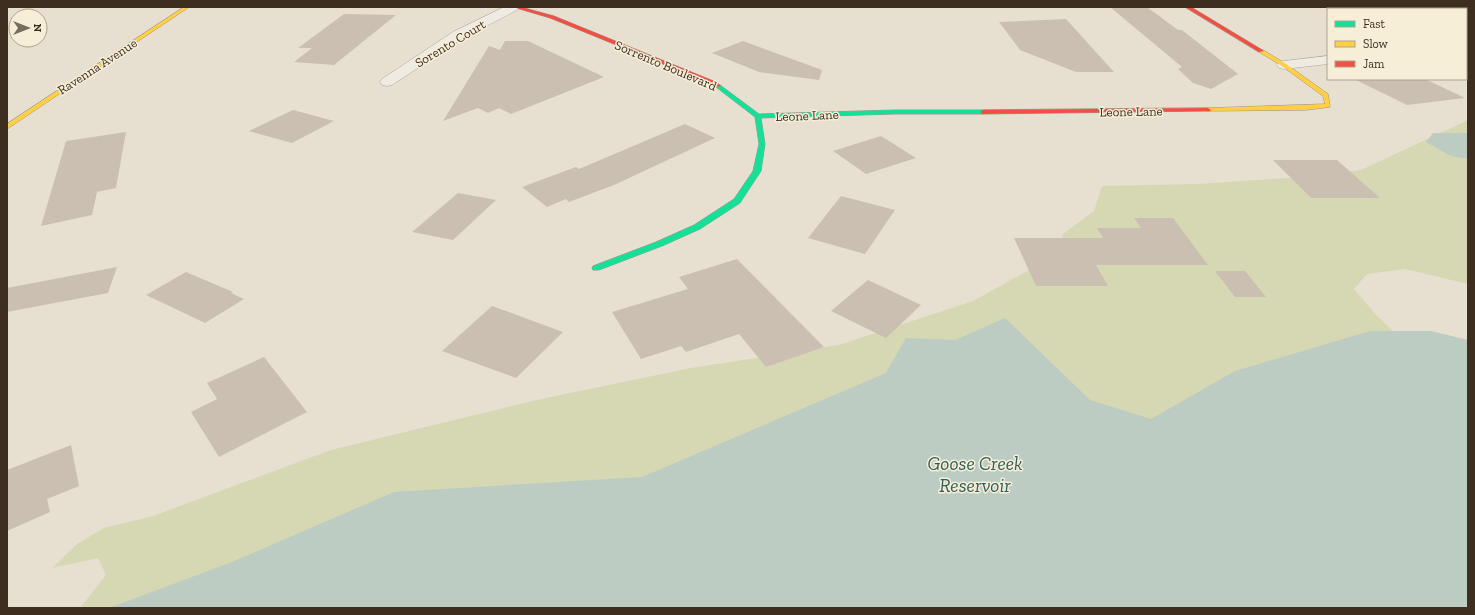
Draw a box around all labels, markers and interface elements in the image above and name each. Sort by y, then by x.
north arrow [8,8,48,48]
legend [1327,8,1467,80]
street label: Sorento Court [412,16,488,70]
text: Fast [1363,17,1386,31]
text: N [31,24,44,33]
street label: Ravenna Avenue [55,35,140,98]
street label: Sorrento Boulevard [613,37,719,94]
text: Slow [1363,37,1389,51]
text: Jam [1363,57,1385,71]
street label: Leone Lane [1099,103,1163,120]
street label: Leone Lane [775,107,839,124]
water label: Goose Creek Reservoir [928,452,1022,497]

